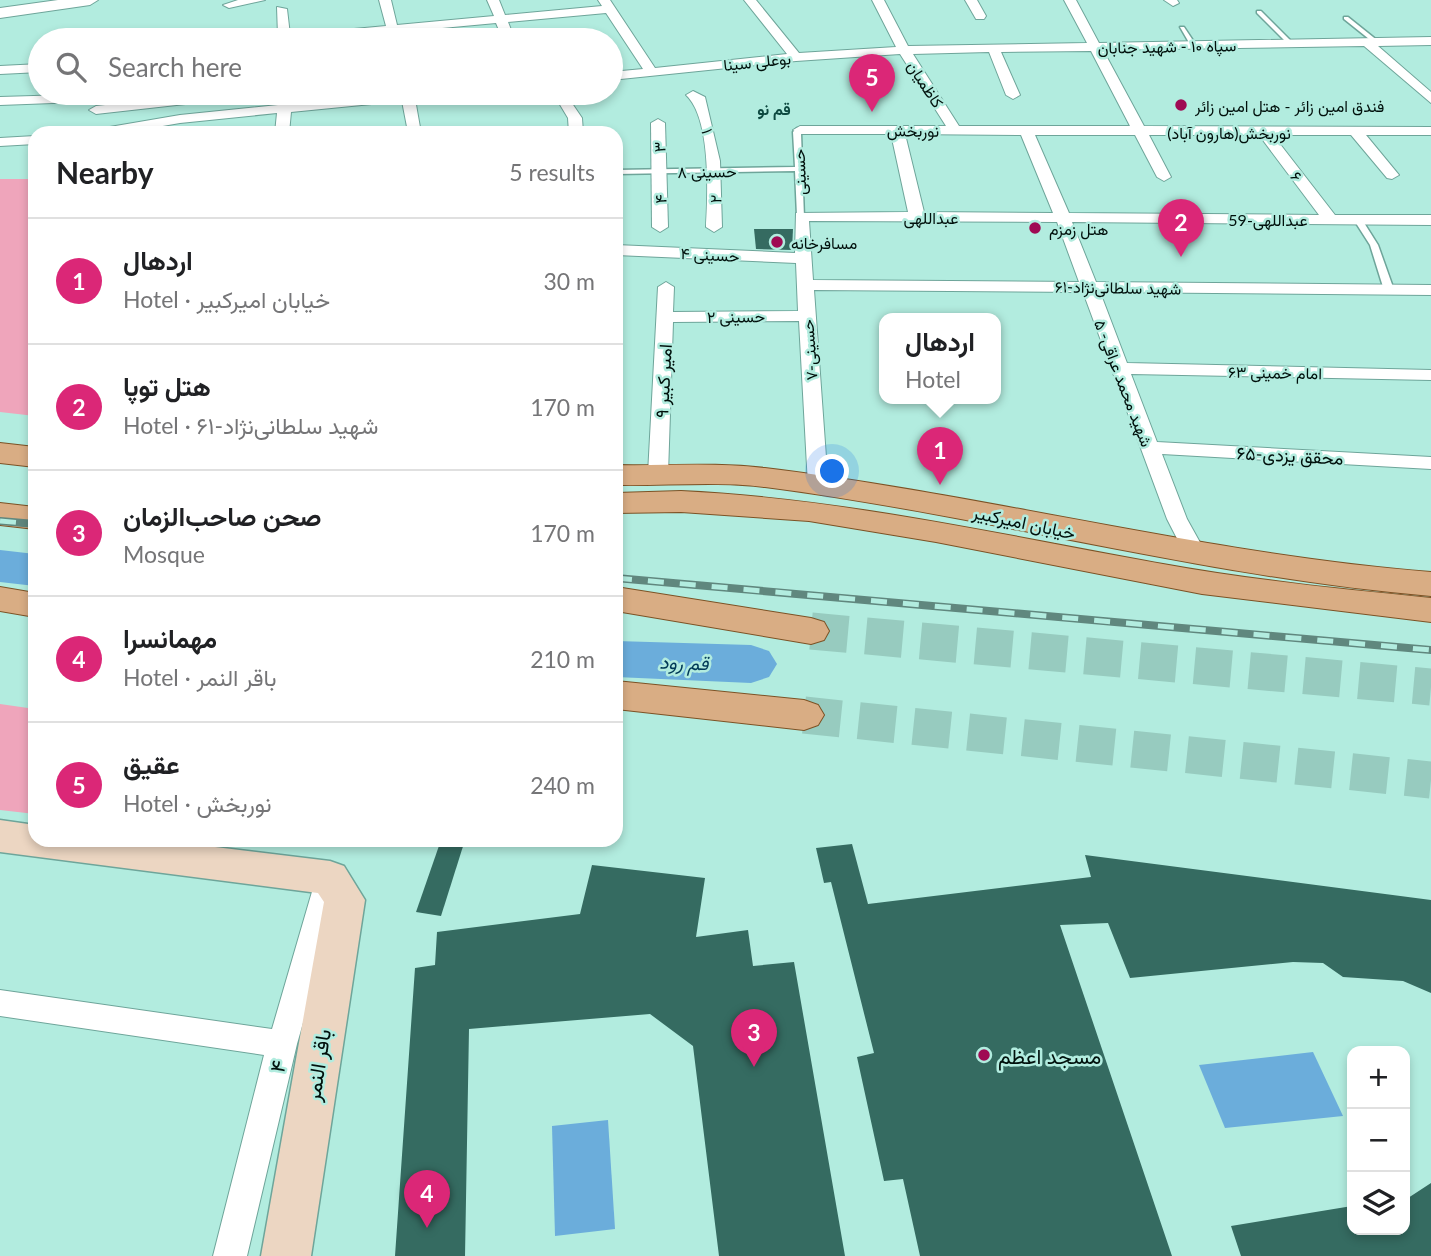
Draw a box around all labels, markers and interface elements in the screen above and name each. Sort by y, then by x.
search box [28,28,623,105]
street label: سپاه ۱۰ - شهید جنابان [1097,35,1237,60]
icon: search [52,48,90,86]
street label: بوعلی سینا [722,48,792,76]
text: Search here [108,51,242,83]
pin: 5 [849,54,895,112]
street label: کاظمیان [903,57,948,111]
place label: فندق امین زائر - هتل امین زائر [1194,96,1384,117]
marker: فندق امین زائر - هتل امین زائر [1173,97,1189,113]
district label: قم نو [757,99,791,120]
street label: نوربخش [887,120,939,142]
street label: نوربخش(هارون آباد) [1167,123,1291,144]
street label: ۱ [698,127,718,135]
street label: ۳ [649,142,669,152]
street label: حسینی [789,148,811,195]
text: Nearby [56,154,154,190]
text: 5 results [509,158,595,186]
street label: حسینی ۸ [677,161,737,183]
street label: ۶ [1287,167,1307,185]
street label: ۴ [650,194,670,204]
street label: ۲ [705,194,725,204]
pin: 2 [1158,199,1204,257]
street label: عبداللهی [904,208,958,229]
street label: عبداللهی-59 [1228,210,1308,231]
place label: هتل زمزم [1049,219,1108,240]
marker: هتل زمزم [1027,220,1043,236]
place label: مسافرخانه [791,233,857,254]
marker: مسافرخانه [769,234,785,250]
street label: حسینی ۴ [680,243,740,267]
text: اردهال [123,244,193,276]
text: 1 [72,267,86,295]
text: 30 m [544,267,595,295]
street label: شهید سلطانی‌نژاد-۶۱ [1055,276,1181,300]
text: Hotel · خیابان امیرکبیر [123,285,330,313]
street label: حسینی ۲ [707,306,766,328]
popup [879,313,1001,404]
street label: شهید محمد عراقی- ۵ [1089,317,1157,450]
street label: حسینی-۷ [797,318,823,381]
text: اردهال [905,325,975,357]
street label: امیر کبیر ۹ [650,343,677,419]
street label: امام خمینی ۶۳ [1228,362,1322,384]
text: Hotel [905,365,961,393]
text: هتل توپا [123,370,211,402]
text: 2 [72,393,86,421]
text: 170 m [530,393,595,421]
text: Hotel · شهید سلطانی‌نژاد-۶۱ [123,411,378,439]
pin: 1 [917,427,963,485]
street label: محقق یزدی-۶۵ [1236,441,1344,470]
your location [815,454,849,488]
text: صحن صاحب‌الزمان [123,500,322,532]
street label: خیابان امیرکبیر [969,500,1077,545]
text: 3 [72,519,86,547]
text: 170 m [530,519,595,547]
text: Mosque [123,540,205,568]
text: مهمانسرا [123,622,217,654]
text: 4 [72,645,86,673]
text: 210 m [530,645,595,673]
water label: قم رود [659,650,711,676]
text: Hotel · باقر النمر [123,663,276,691]
text: عقیق [123,748,180,780]
text: 5 [72,771,86,799]
text: 240 m [530,771,595,799]
text: Hotel · نوربخش [123,789,272,817]
pin: 3 [731,1009,777,1067]
street label: باقر النمر [299,1027,337,1104]
place label: مسجد اعظم [998,1043,1101,1071]
map controls [1347,1046,1410,1235]
button: + [1347,1046,1410,1109]
marker: مسجد اعظم [976,1047,992,1063]
street label: ۴ [263,1057,291,1075]
button: − [1347,1109,1410,1172]
pin: 4 [404,1170,450,1228]
button: layers [1347,1172,1410,1235]

